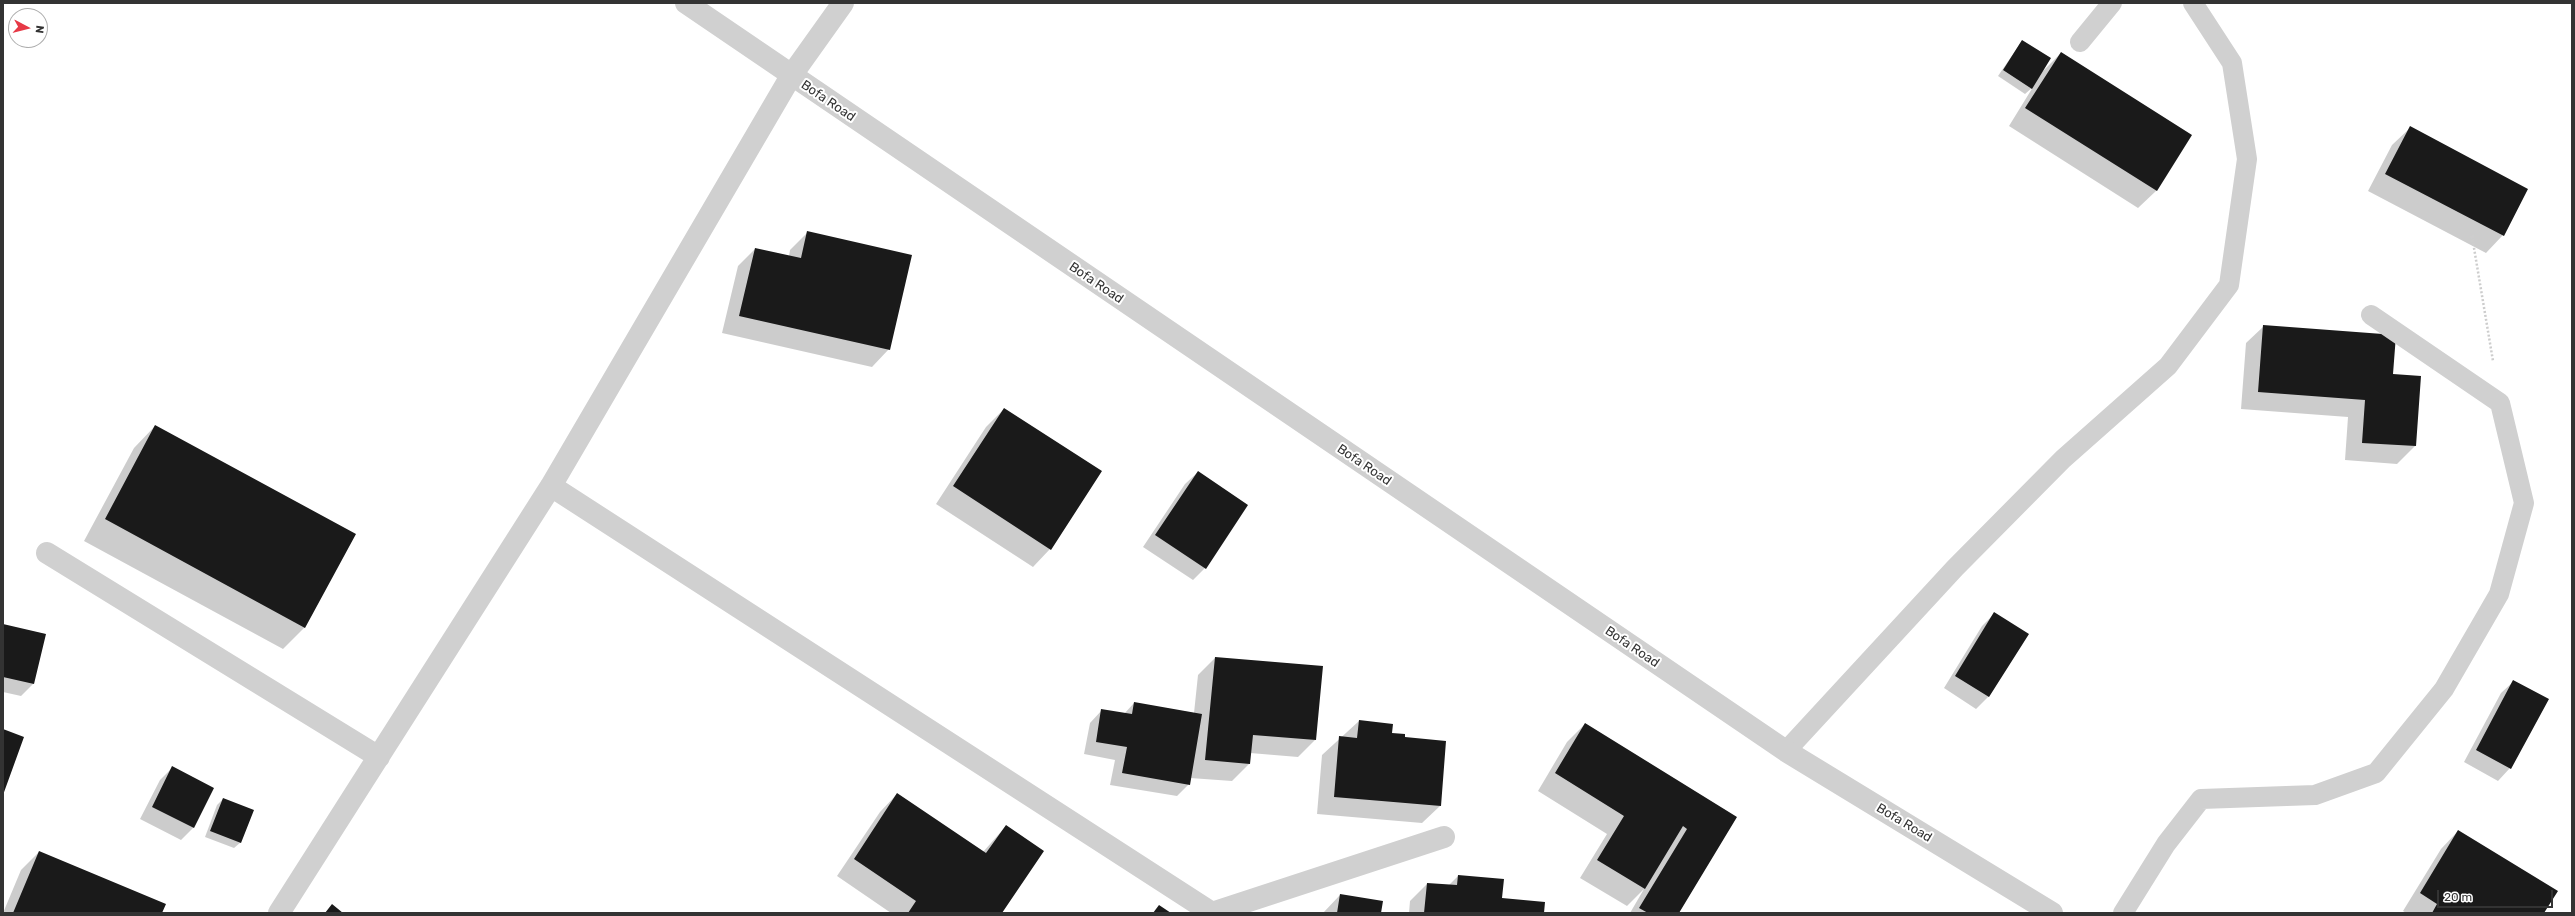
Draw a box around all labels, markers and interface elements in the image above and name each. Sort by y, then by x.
north arrow [8,8,48,48]
text: N [32,25,46,34]
street label: Bofa Road [798,77,858,125]
street label: Bofa Road [1066,259,1126,307]
street label: Bofa Road [1334,441,1394,489]
street label: Bofa Road [1602,623,1662,671]
street label: Bofa Road [1873,800,1935,846]
scale bar [2439,882,2555,908]
text: 20 m [2444,890,2472,904]

